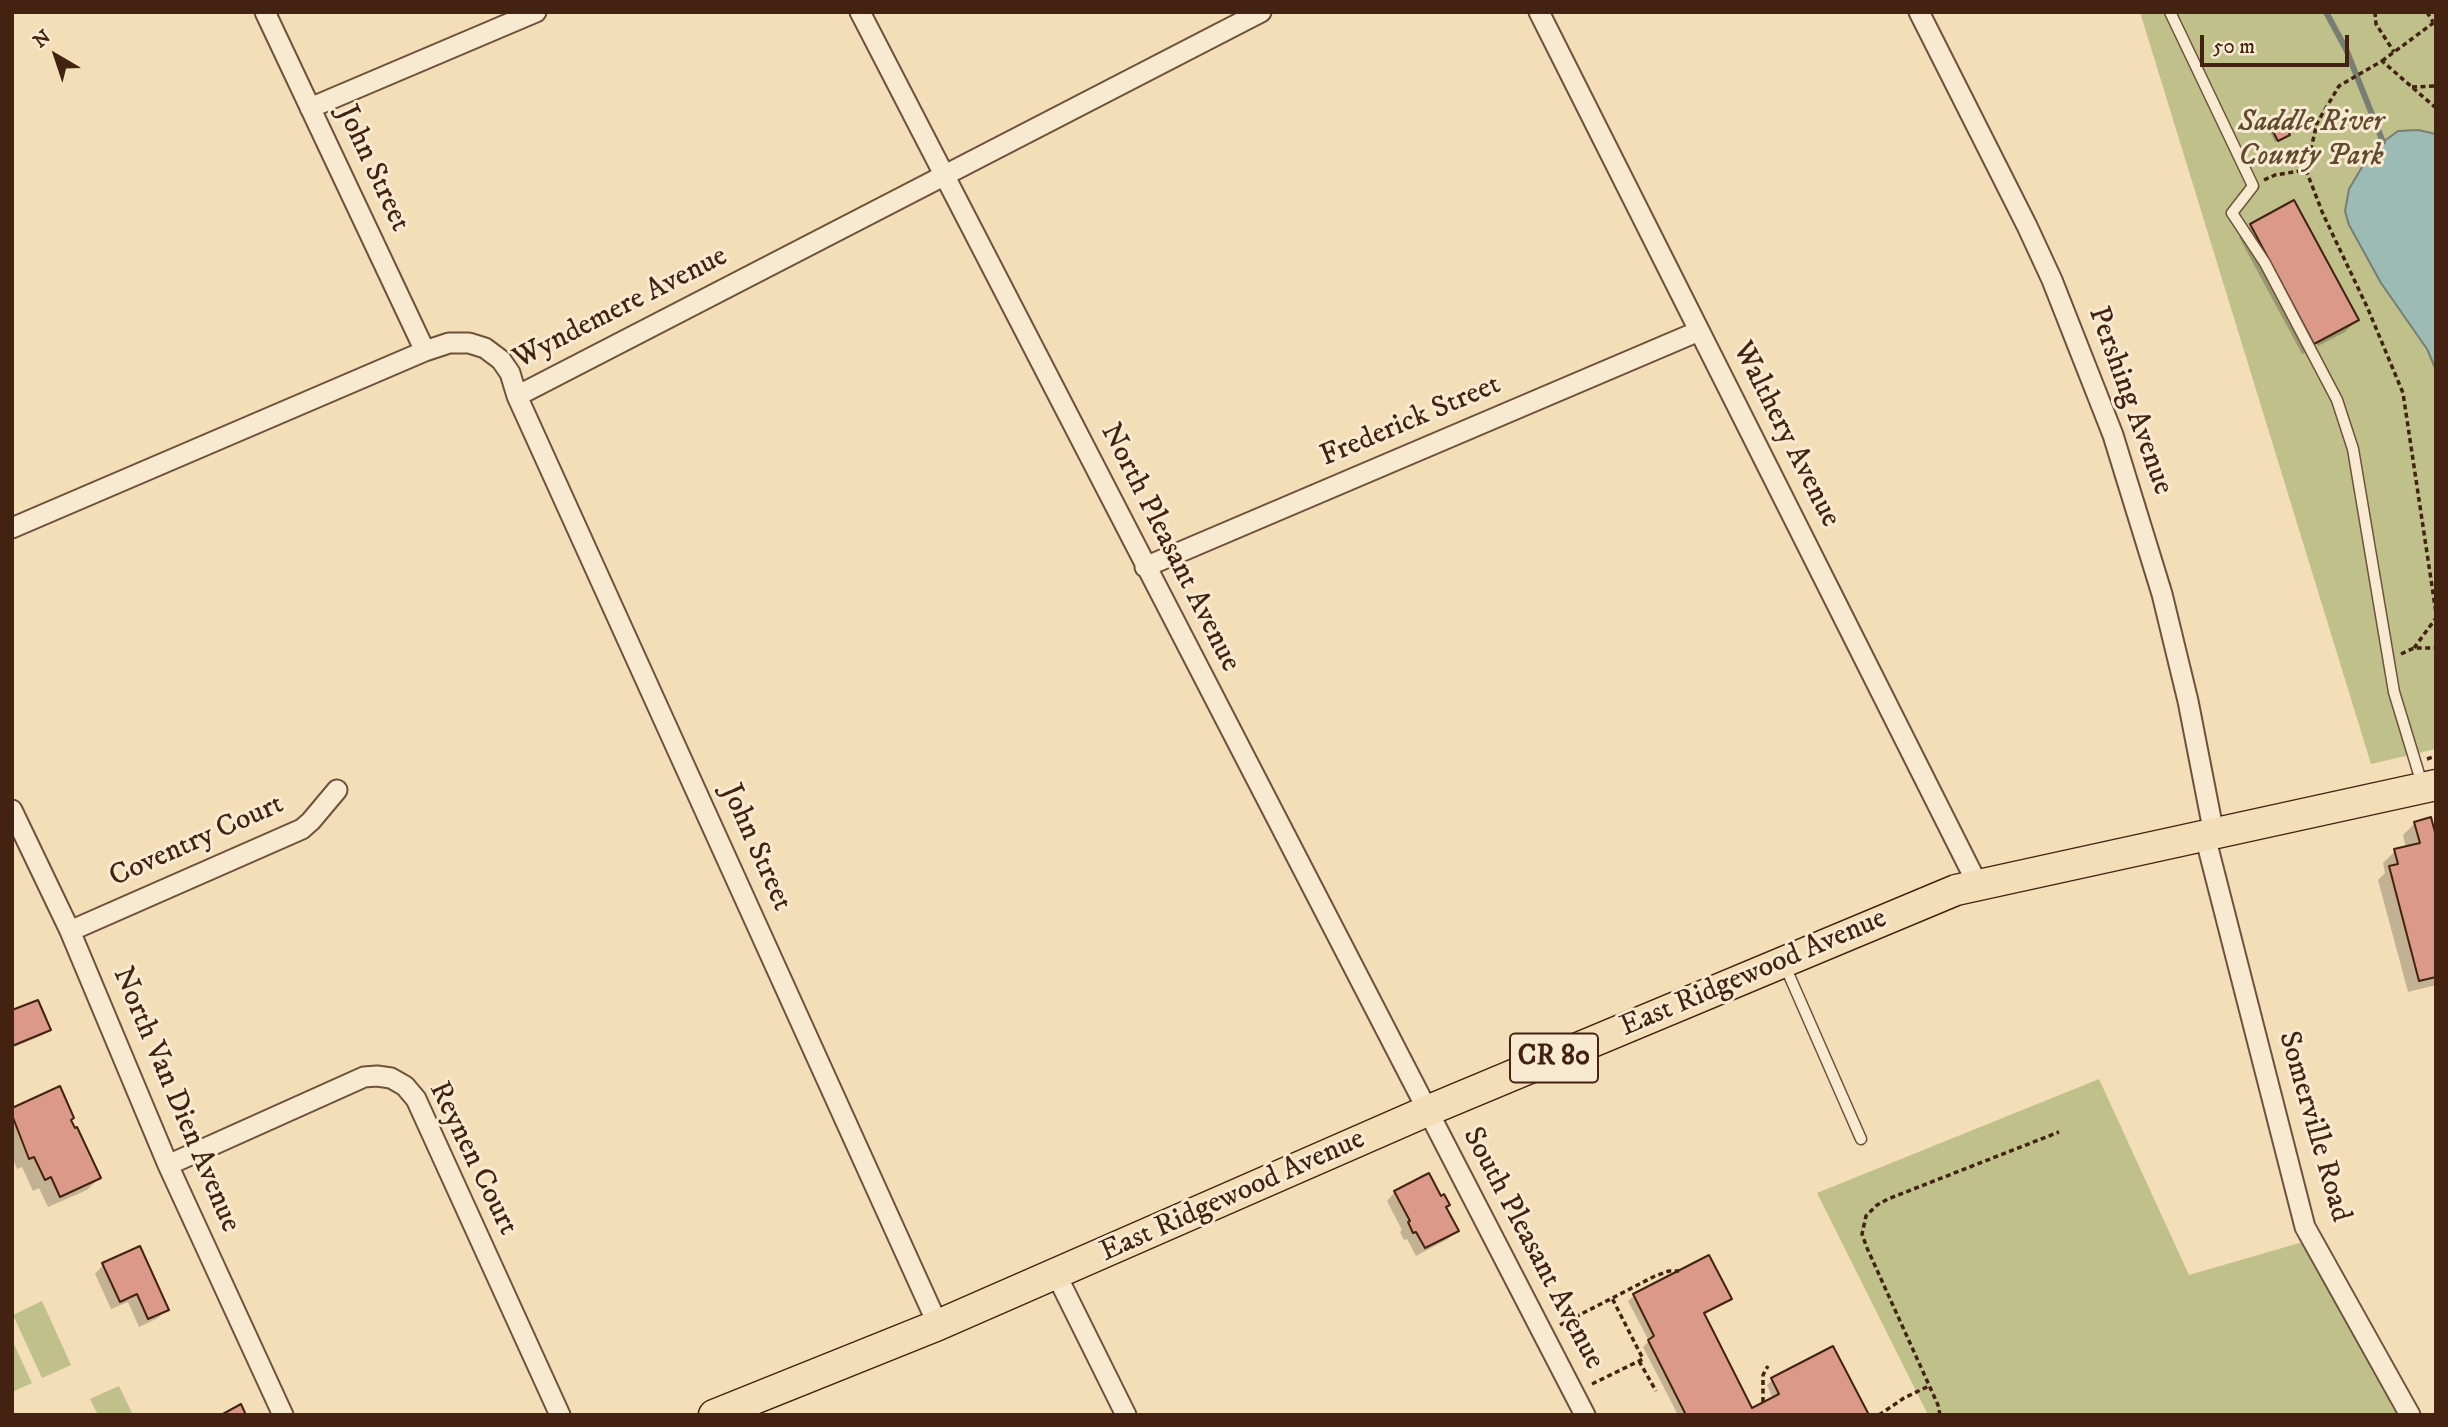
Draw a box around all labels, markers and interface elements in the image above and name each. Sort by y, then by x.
north arrow [21,21,91,91]
scale bar [2203,21,2352,65]
text: N [29,25,56,53]
text: 50 m [2213,34,2255,60]
street label: John Street [327,100,417,238]
park label: Saddle River County Park [2238,106,2384,176]
street label: Wyndemere Avenue [508,240,734,378]
street label: Pershing Avenue [2078,302,2180,500]
street label: Walthery Avenue [1723,336,1847,534]
street label: Frederick Street [1316,368,1506,476]
street label: North Pleasant Avenue [1091,418,1247,678]
street label: John Street [711,779,799,917]
street label: Coventry Court [104,788,290,896]
street label: East Ridgewood Avenue [1615,902,1893,1046]
street label: North Van Dien Avenue [103,962,247,1238]
street label: Somerville Road [2269,1028,2357,1226]
road number: CR 80 [1510,1034,1598,1082]
street label: Reynen Court [419,1076,525,1242]
street label: East Ridgewood Avenue [1095,1122,1371,1272]
street label: South Pleasant Avenue [1453,1122,1611,1376]

